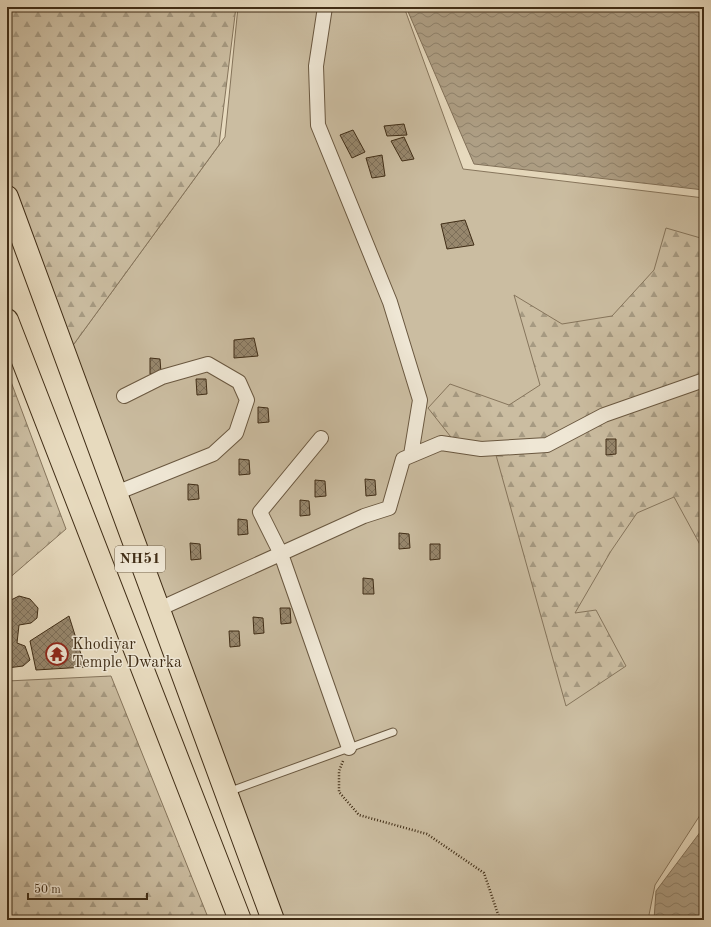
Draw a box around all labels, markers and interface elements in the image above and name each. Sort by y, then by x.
road number: NH51 [115,546,165,572]
place label: Khodiyar Temple Dwarka [72,637,182,671]
temple icon: Khodiyar Temple Dwarka [44,641,70,667]
scale bar [28,875,147,901]
text: 50 m [34,883,61,896]

